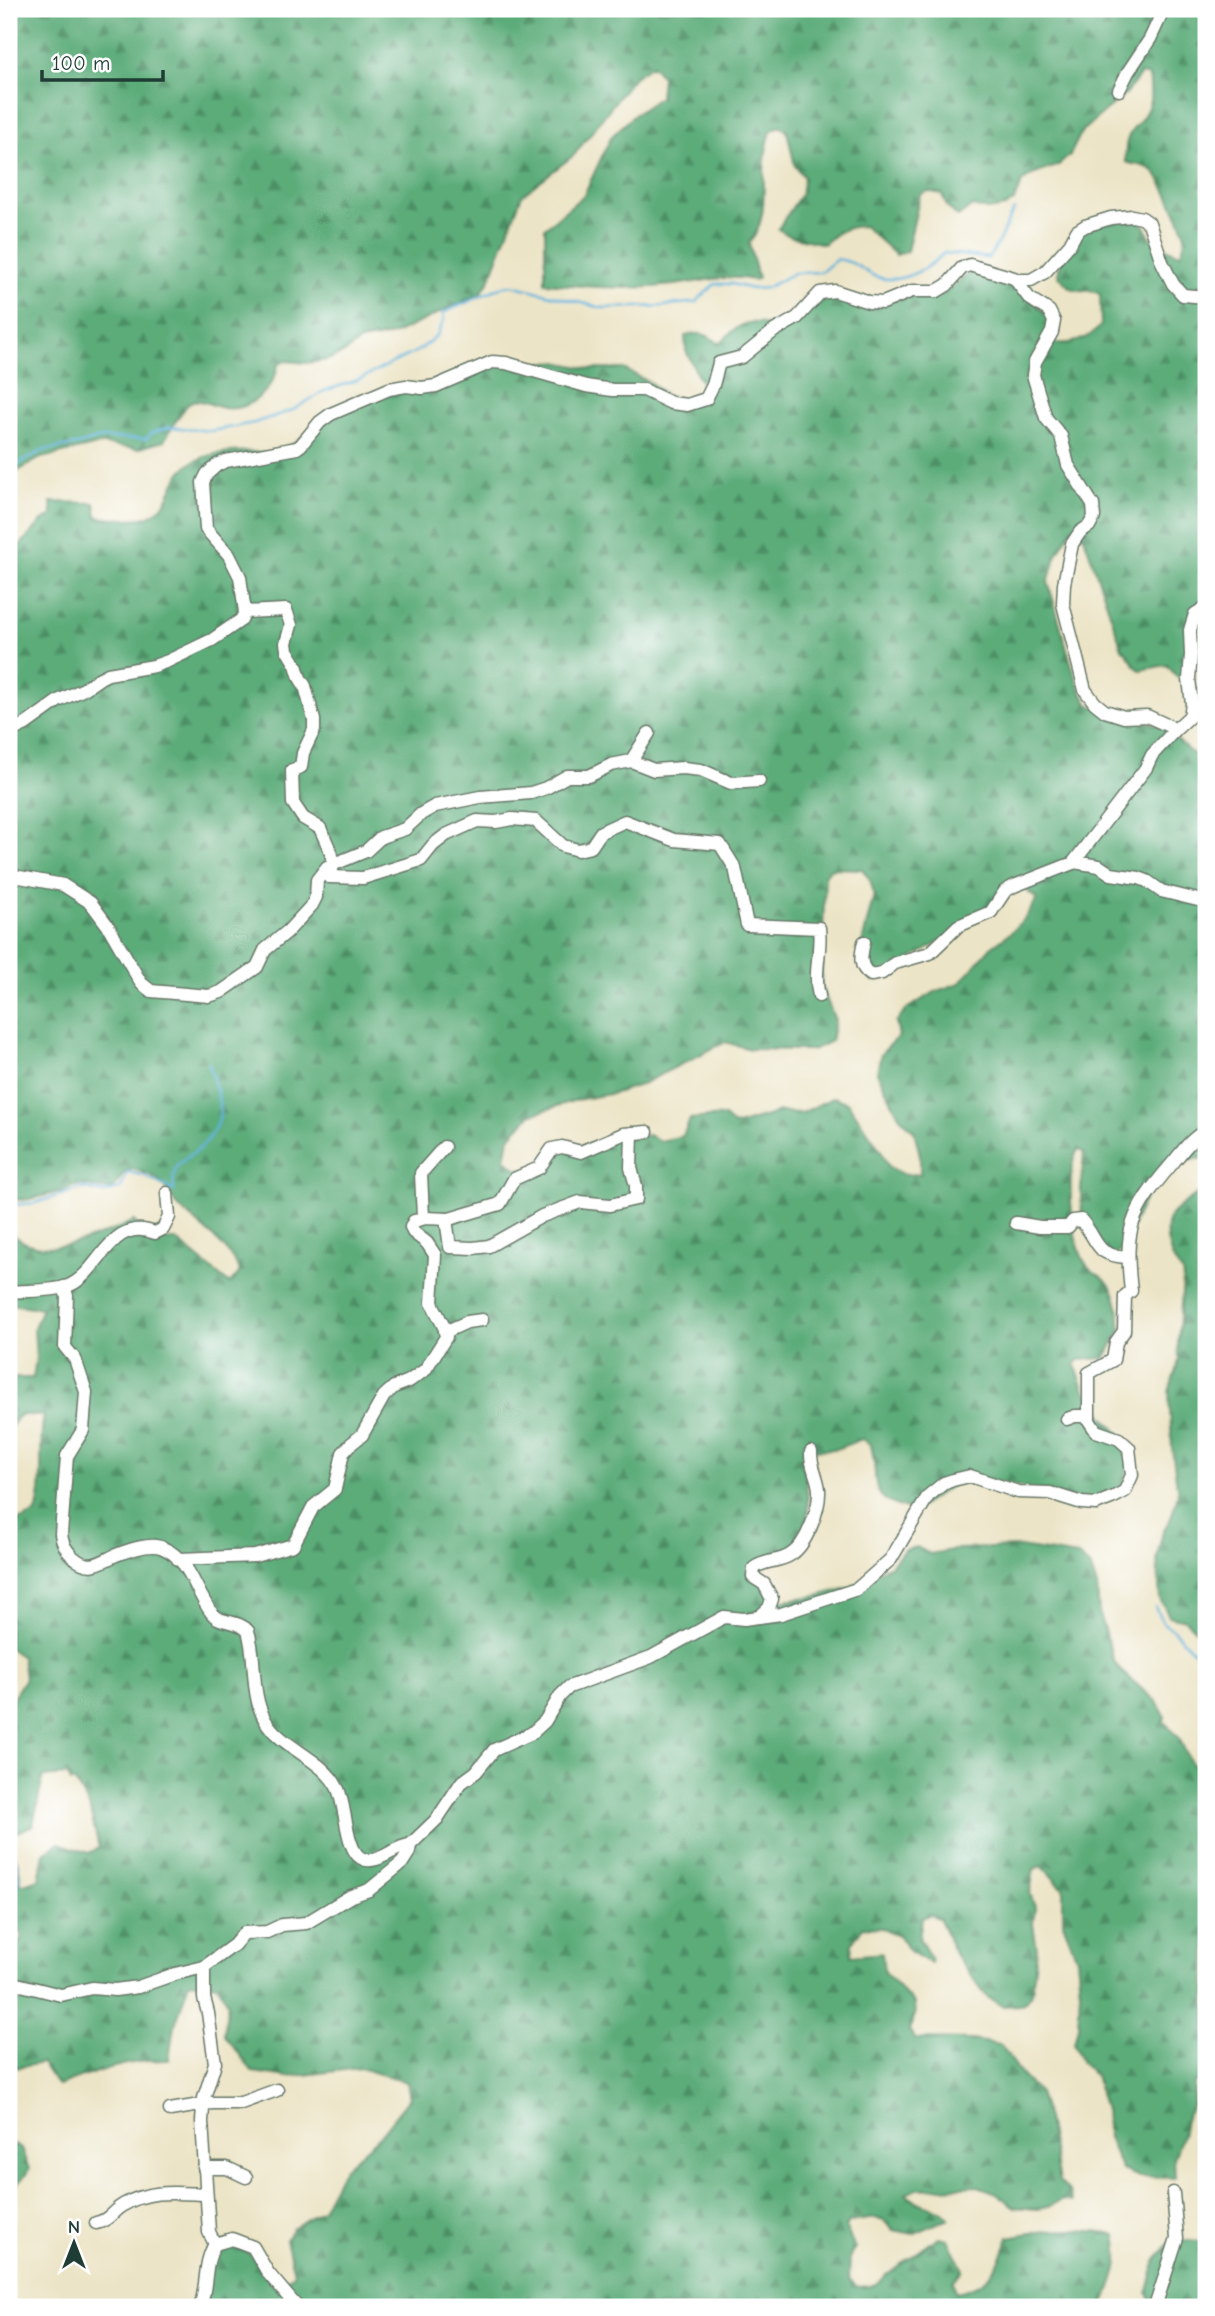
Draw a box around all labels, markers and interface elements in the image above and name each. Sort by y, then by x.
scale bar [42,38,163,82]
text: 100 m [52,51,110,75]
north arrow [38,2208,108,2278]
text: N [68,2216,80,2238]

